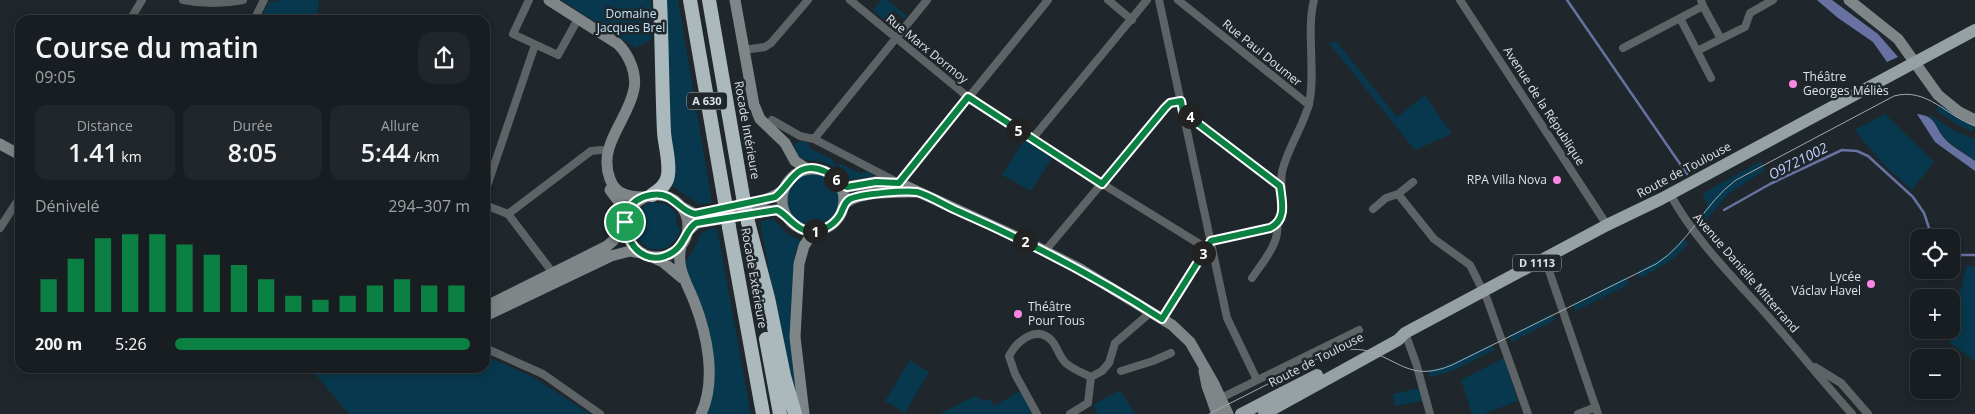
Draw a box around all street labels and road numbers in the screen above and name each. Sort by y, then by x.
street label: Rue Marx Dormoy [883,10,973,88]
street label: Rue Paul Doumer [1219,15,1306,90]
street label: Avenue de la République [1500,43,1589,169]
street label: Rocade Intérieure [730,79,765,181]
road number: A 630 [687,92,727,110]
street label: Route de Toulouse [1634,137,1734,202]
street label: Avenue Danielle Mitterrand [1690,209,1803,336]
street label: Rocade Extérieure [737,226,772,330]
road number: D 1113 [1513,254,1561,272]
street label: Route de Toulouse [1265,328,1366,391]

